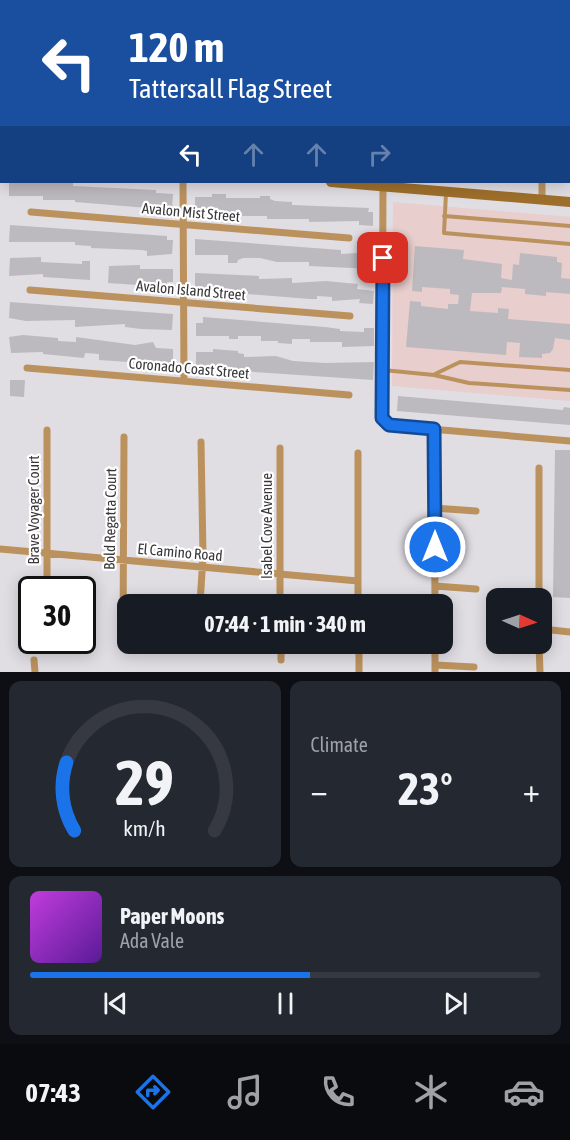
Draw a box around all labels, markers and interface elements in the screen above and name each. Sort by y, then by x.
text: 120 m [129,23,224,71]
icon: left [30,24,108,102]
text: Tattersall Flag Street [129,73,332,104]
icon: left [174,138,207,171]
icon: ahead [237,138,270,171]
icon: ahead [300,138,333,171]
icon: right [363,138,396,171]
street label: Avalon Mist Street [141,199,241,225]
pin [357,232,408,283]
icon: arrive [366,241,399,274]
street label: Avalon Island Street [135,277,247,303]
street label: Coronado Coast Street [128,354,250,382]
street label: Brave Voyager Court [25,456,42,565]
street label: Bold Regatta Court [101,468,119,570]
street label: Isabel Cove Avenue [258,473,275,579]
position arrow [403,515,467,579]
street label: El Camino Road [137,540,223,564]
speed limit sign: 30 [18,576,96,654]
north arrow [486,588,552,654]
map controls [486,588,552,654]
text: 07:44 · 1 min · 340 m [204,611,366,637]
text: Climate [311,733,368,756]
text: 29 [115,747,174,818]
text: 23° [398,763,453,815]
text: − [311,771,328,809]
text: + [523,771,540,809]
text: km/h [123,816,166,841]
text: Paper Moons [120,903,224,929]
text: Ada Vale [120,929,184,952]
icon: previous [99,987,132,1020]
icon: pause [269,987,302,1020]
icon: next [439,987,472,1020]
icon: directions [132,1071,174,1113]
icon: music [224,1071,266,1113]
icon: phone [317,1071,359,1113]
icon: climate [410,1071,452,1113]
icon: car [503,1071,545,1113]
text: 07:43 [25,1077,81,1108]

